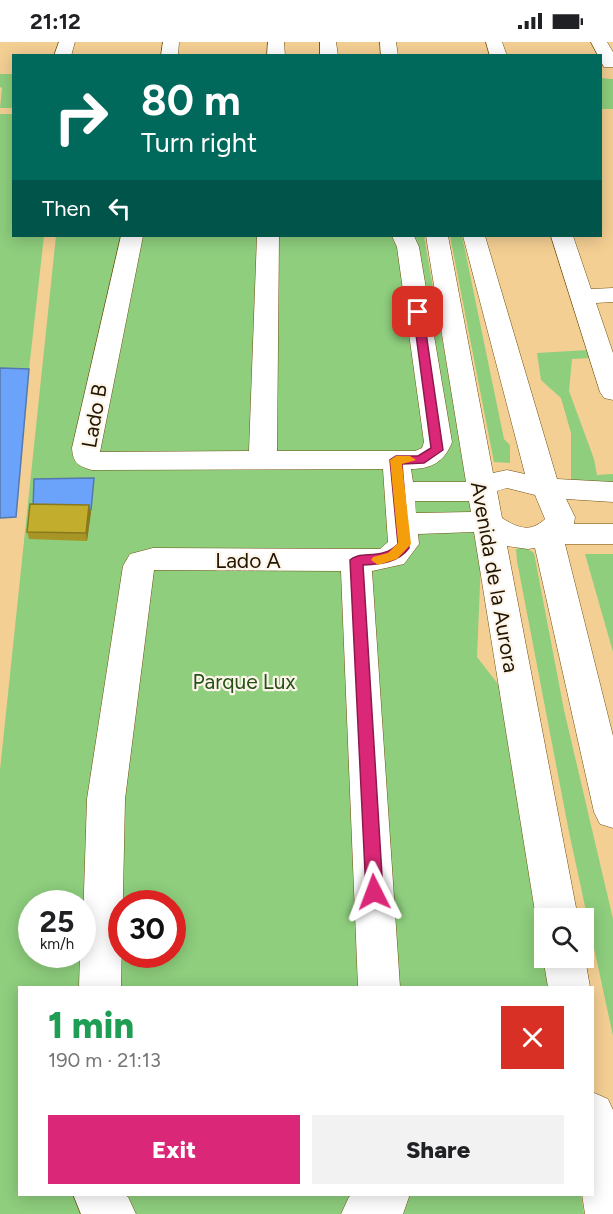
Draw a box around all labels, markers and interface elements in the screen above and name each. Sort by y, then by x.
text: 21:12 [30,8,81,35]
text: 80 m [141,75,241,126]
icon: right [42,78,120,156]
text: Turn right [141,126,257,159]
icon: left [103,192,136,225]
text: Then [42,195,91,222]
pin [392,286,443,337]
icon: arrive [401,295,434,328]
street label: Lado B [76,382,112,450]
street label: Avenida de la Aurora [466,480,524,674]
street label: Lado A [215,548,281,573]
park label: Parque Lux [193,669,295,694]
position arrow [342,860,406,924]
speed limit sign: 30 [108,890,186,968]
text: 25 [40,903,74,940]
map controls [534,908,594,968]
button: search [534,908,594,968]
text: km/h [40,935,74,953]
text: 1 min [48,1004,134,1047]
button: close [501,1006,564,1069]
text: 190 m · 21:13 [48,1048,161,1072]
button: Exit [48,1115,300,1184]
button: Share [312,1115,564,1184]

